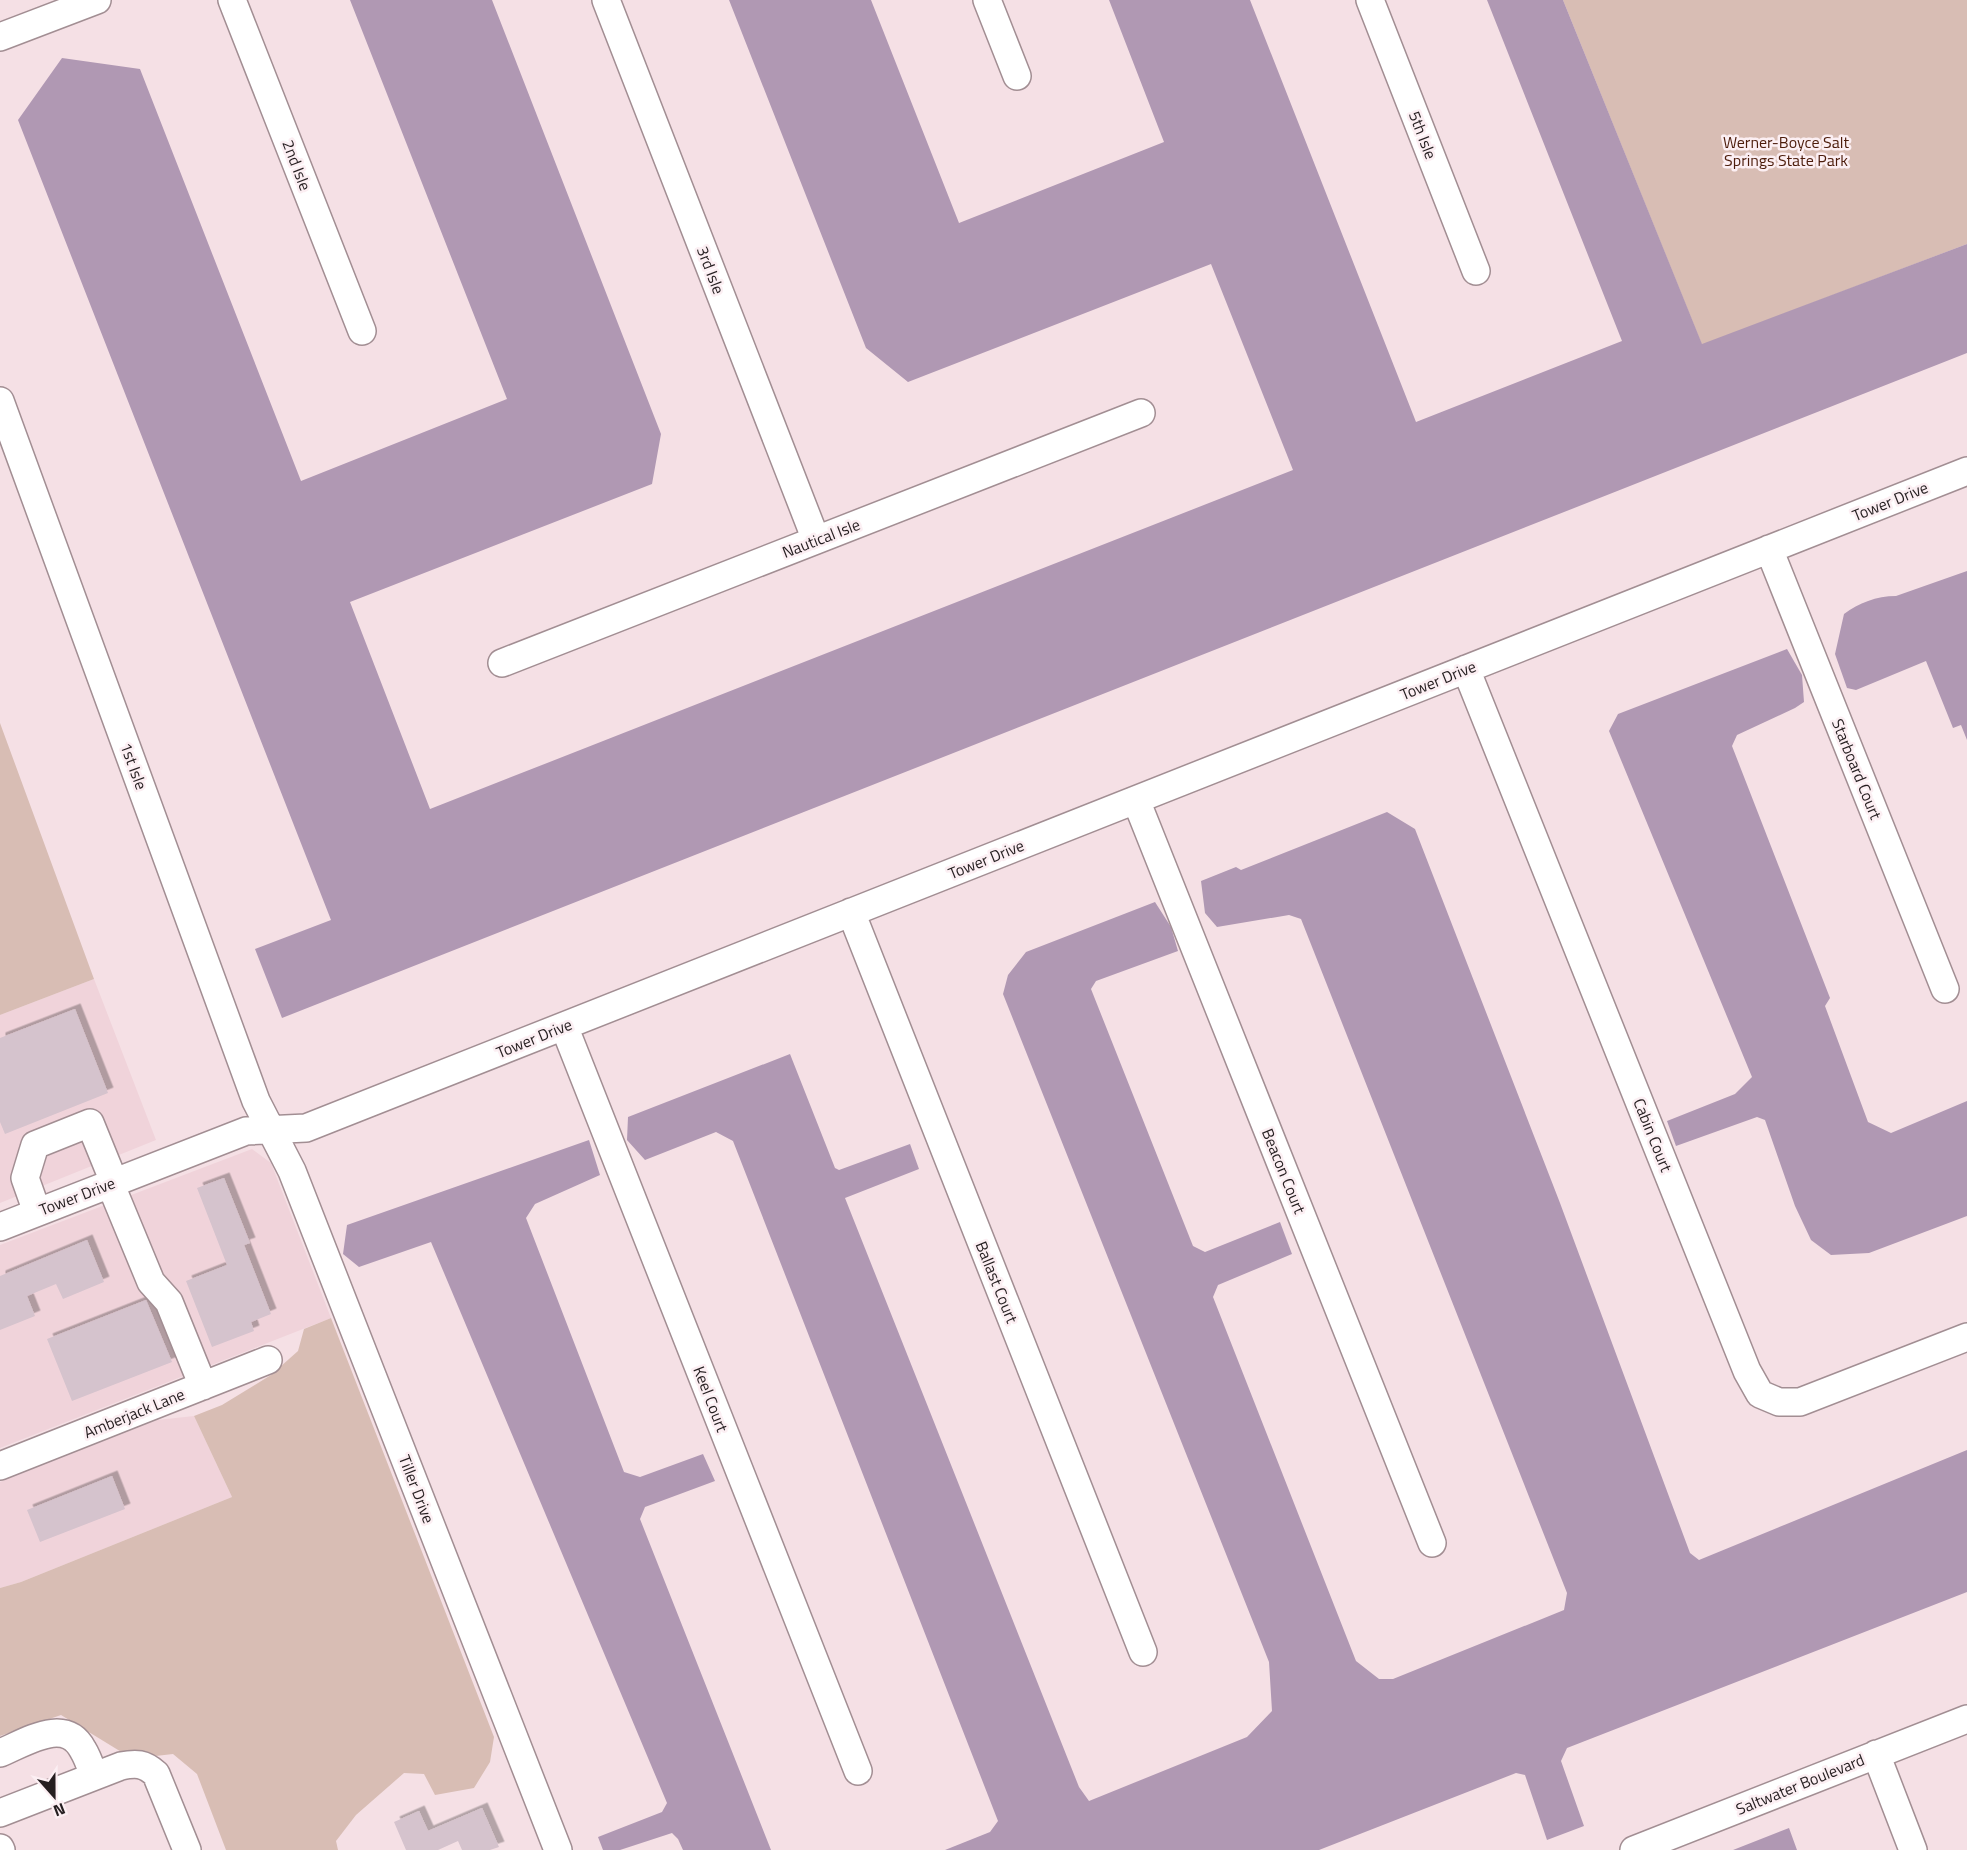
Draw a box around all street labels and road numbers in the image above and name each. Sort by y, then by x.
street label: 5th Isle [1403,107,1443,163]
street label: 2nd Isle [276,136,318,194]
street label: 3rd Isle [691,243,731,297]
street label: Tower Drive [1849,475,1931,527]
street label: Nautical Isle [779,512,863,564]
street label: Tower Drive [1397,654,1479,706]
street label: Starboard Court [1826,715,1888,823]
street label: 1st Isle [114,739,154,793]
street label: Tower Drive [945,833,1027,885]
street label: Tower Drive [493,1012,575,1064]
street label: Cabin Court [1627,1095,1679,1176]
street label: Beacon Court [1256,1125,1312,1218]
street label: Tower Drive [36,1171,118,1221]
street label: Ballast Court [970,1237,1024,1327]
street label: Keel Court [687,1363,735,1436]
street label: Amberjack Lane [80,1382,188,1444]
street label: Tiller Drive [393,1451,441,1527]
street label: Saltwater Boulevard [1732,1747,1868,1821]

